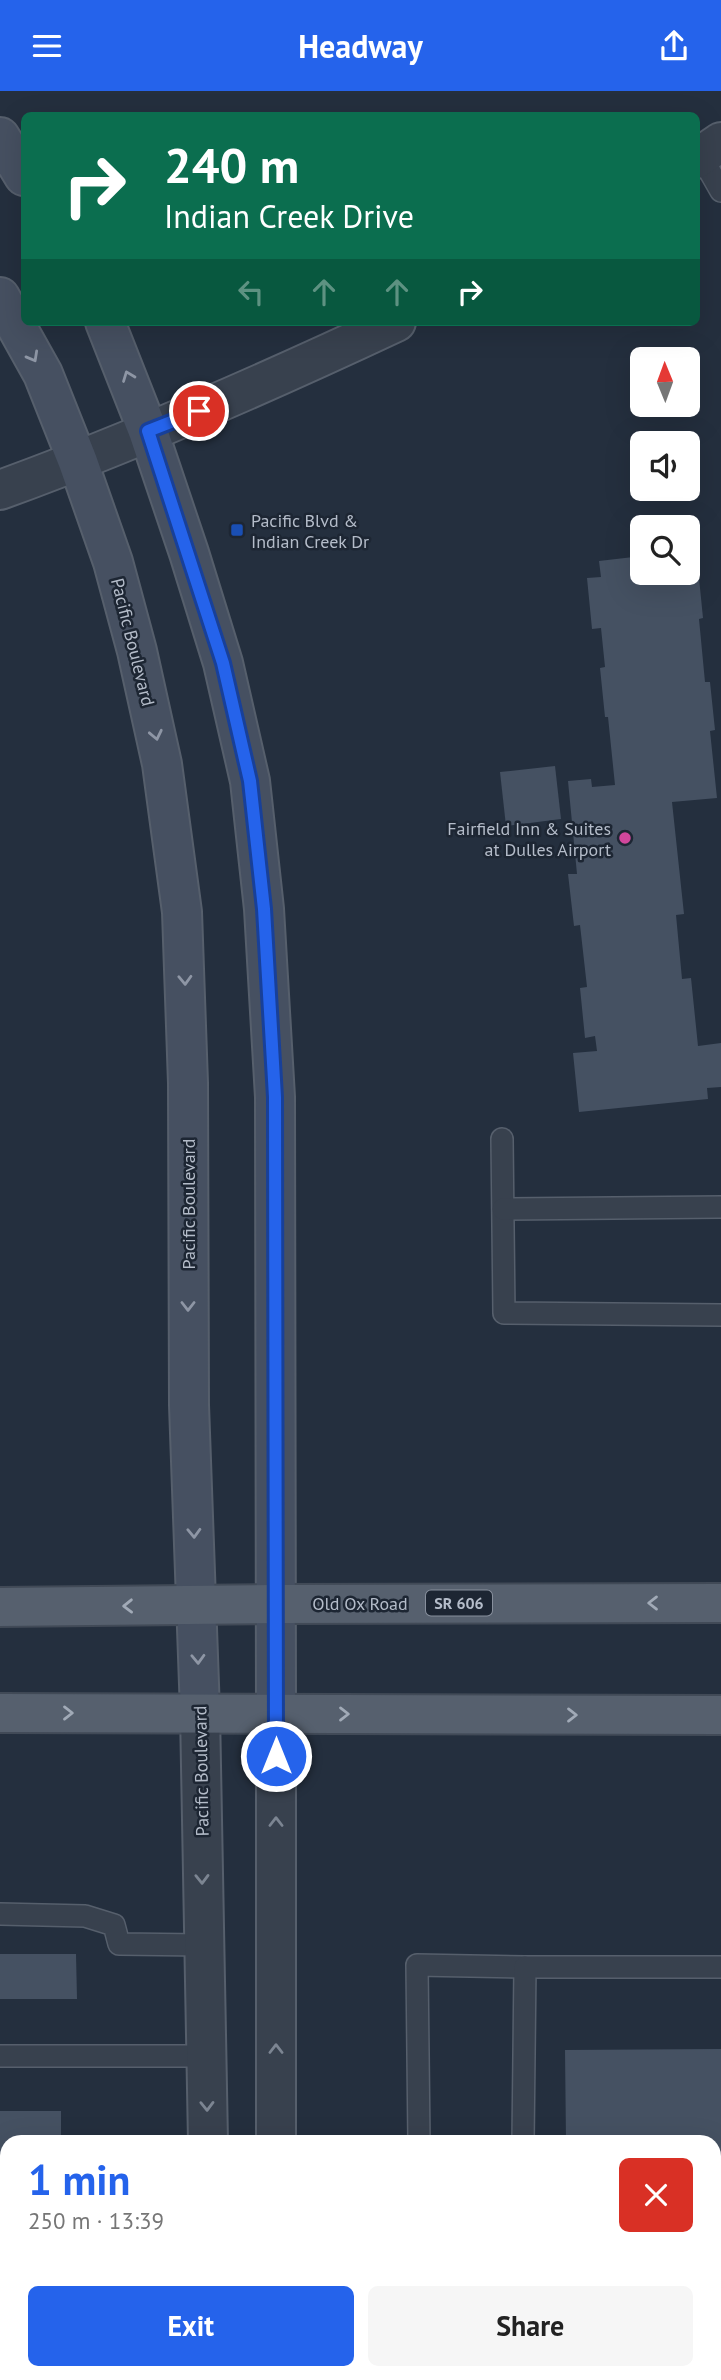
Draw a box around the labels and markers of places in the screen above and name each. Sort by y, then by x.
pin [169,381,229,441]
place label: Pacific Blvd & Indian Creek Dr [251,509,369,553]
marker: Pacific Blvd & Indian Creek Dr [229,522,245,538]
place label: Fairfield Inn & Suites at Dulles Airport [447,817,611,861]
marker: Fairfield Inn & Suites at Dulles Airport [617,830,633,846]

